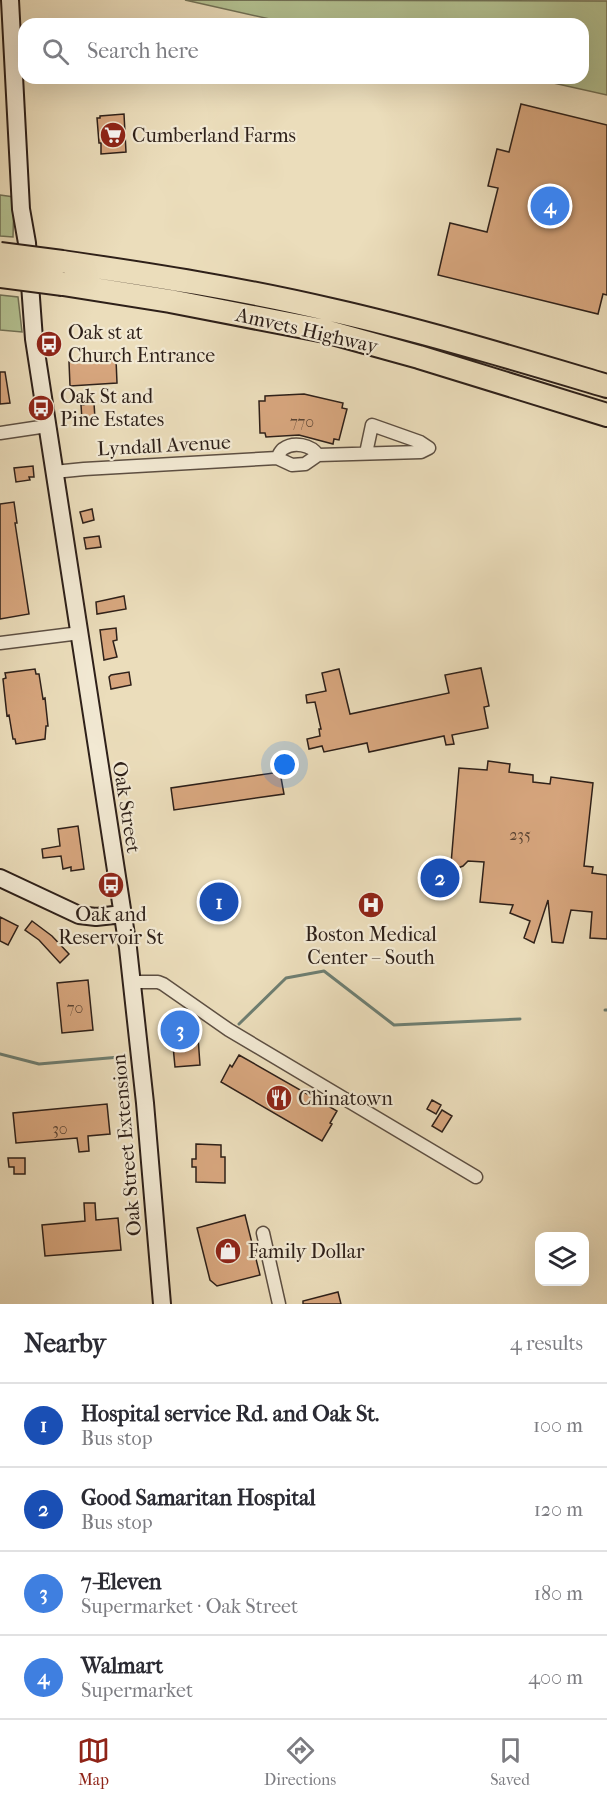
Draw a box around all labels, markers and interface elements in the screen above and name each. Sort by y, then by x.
search box [18,18,589,84]
icon: search [39,35,72,68]
text: Search here [87,38,199,64]
supermarket icon: Cumberland Farms [98,120,128,150]
place label: Cumberland Farms [132,124,296,147]
pin: 4 [530,184,570,228]
street label: Amvets Highway [233,303,381,358]
place label: Oak st at Church Entrance [68,321,215,367]
bus stop icon: Oak st at Church Entrance [34,329,64,359]
place label: Oak St and Pine Estates [60,385,164,431]
bus stop icon: Oak St and Pine Estates [26,393,56,423]
house number: 770 [290,412,314,431]
street label: Lyndall Avenue [97,431,232,460]
your location [270,750,299,779]
street label: Oak Street [108,760,145,855]
house number: 235 [509,825,531,844]
pin: 2 [420,856,460,900]
bus stop icon: Oak and Reservoir St [96,870,126,900]
pin: 1 [200,880,238,924]
hospital icon: Boston Medical Center – South [356,890,386,920]
place label: Oak and Reservoir St [58,903,164,949]
place label: Boston Medical Center – South [305,923,437,969]
house number: 70 [67,998,83,1017]
pin: 3 [160,1008,200,1052]
street label: Oak Street Extension [107,1053,146,1237]
restaurant icon: Chinatown [264,1083,294,1113]
place label: Chinatown [298,1087,393,1110]
house number: 30 [52,1119,68,1138]
map controls [535,1232,589,1286]
button: layers [535,1232,589,1286]
shop icon: Family Dollar [213,1236,243,1266]
place label: Family Dollar [248,1240,365,1263]
text: Nearby [24,1328,106,1359]
text: 4 results [510,1332,583,1355]
text: Hospital service Rd. and Oak St. [81,1401,379,1427]
text: 1 [40,1414,47,1437]
text: 100 m [533,1414,583,1437]
text: Bus stop [81,1427,153,1450]
text: Good Samaritan Hospital [81,1485,316,1511]
text: 2 [38,1498,49,1521]
text: 120 m [534,1498,583,1521]
text: Bus stop [81,1511,153,1534]
text: 7-Eleven [81,1569,162,1595]
text: 3 [39,1582,48,1605]
text: 180 m [534,1582,583,1605]
text: Supermarket · Oak Street [81,1595,298,1618]
text: Walmart [81,1653,163,1679]
text: 4 [38,1666,49,1689]
text: 400 m [528,1666,583,1689]
text: Supermarket [81,1679,193,1702]
tab: Map [77,1734,110,1789]
tab: Directions [264,1734,336,1789]
tab: Saved [490,1734,530,1789]

